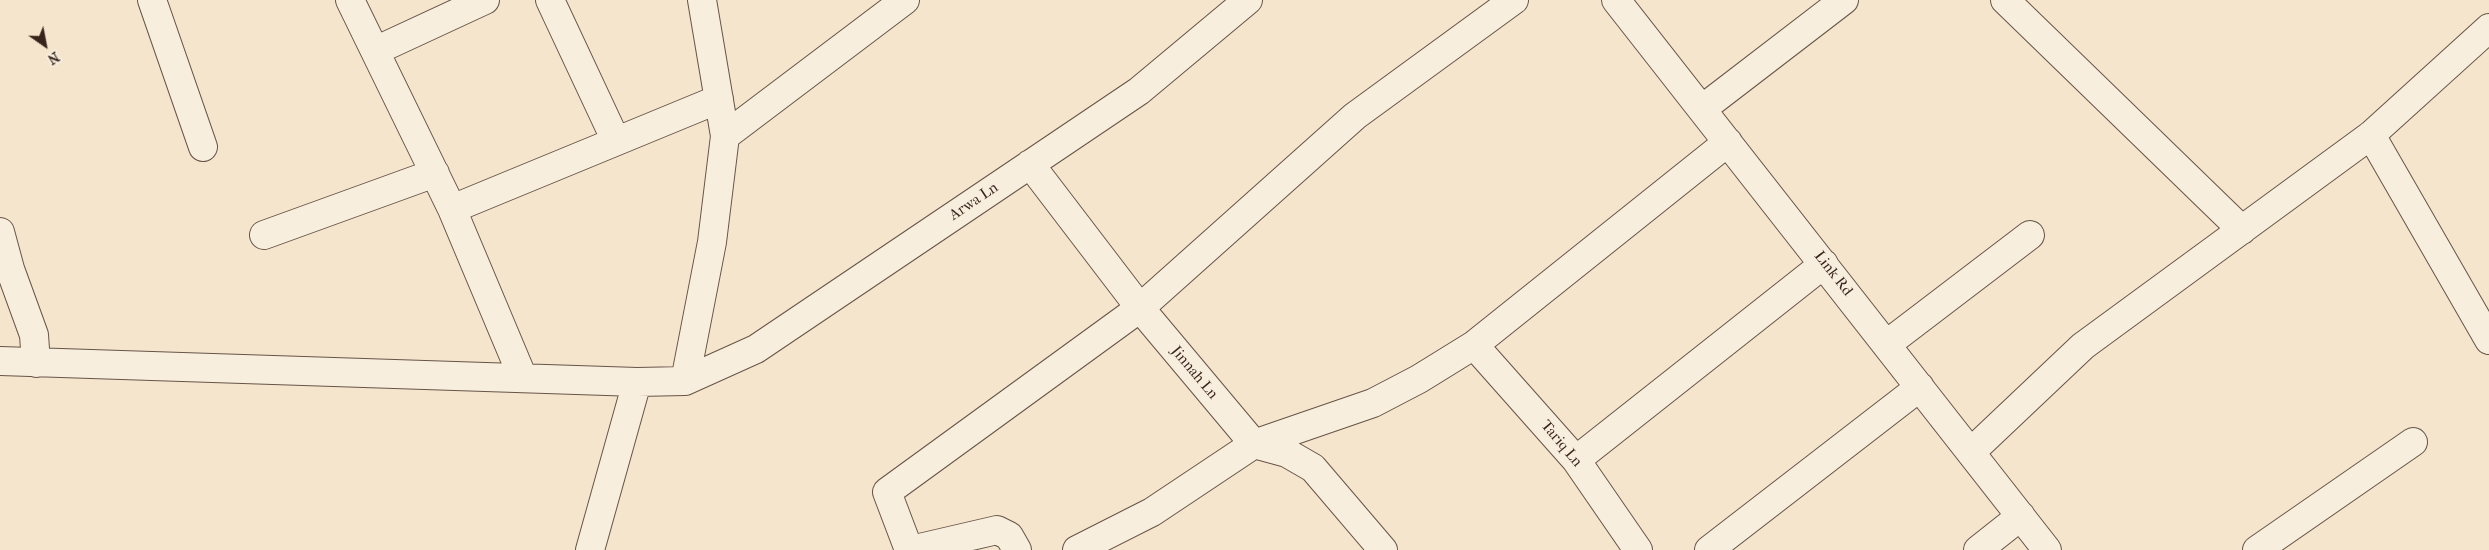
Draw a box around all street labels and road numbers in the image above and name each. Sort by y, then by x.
street label: Arwa Ln [946,179,1002,225]
street label: Link Rd [1810,248,1856,300]
street label: Jinnah Ln [1167,343,1221,403]
street label: Tariq Ln [1536,417,1586,471]

